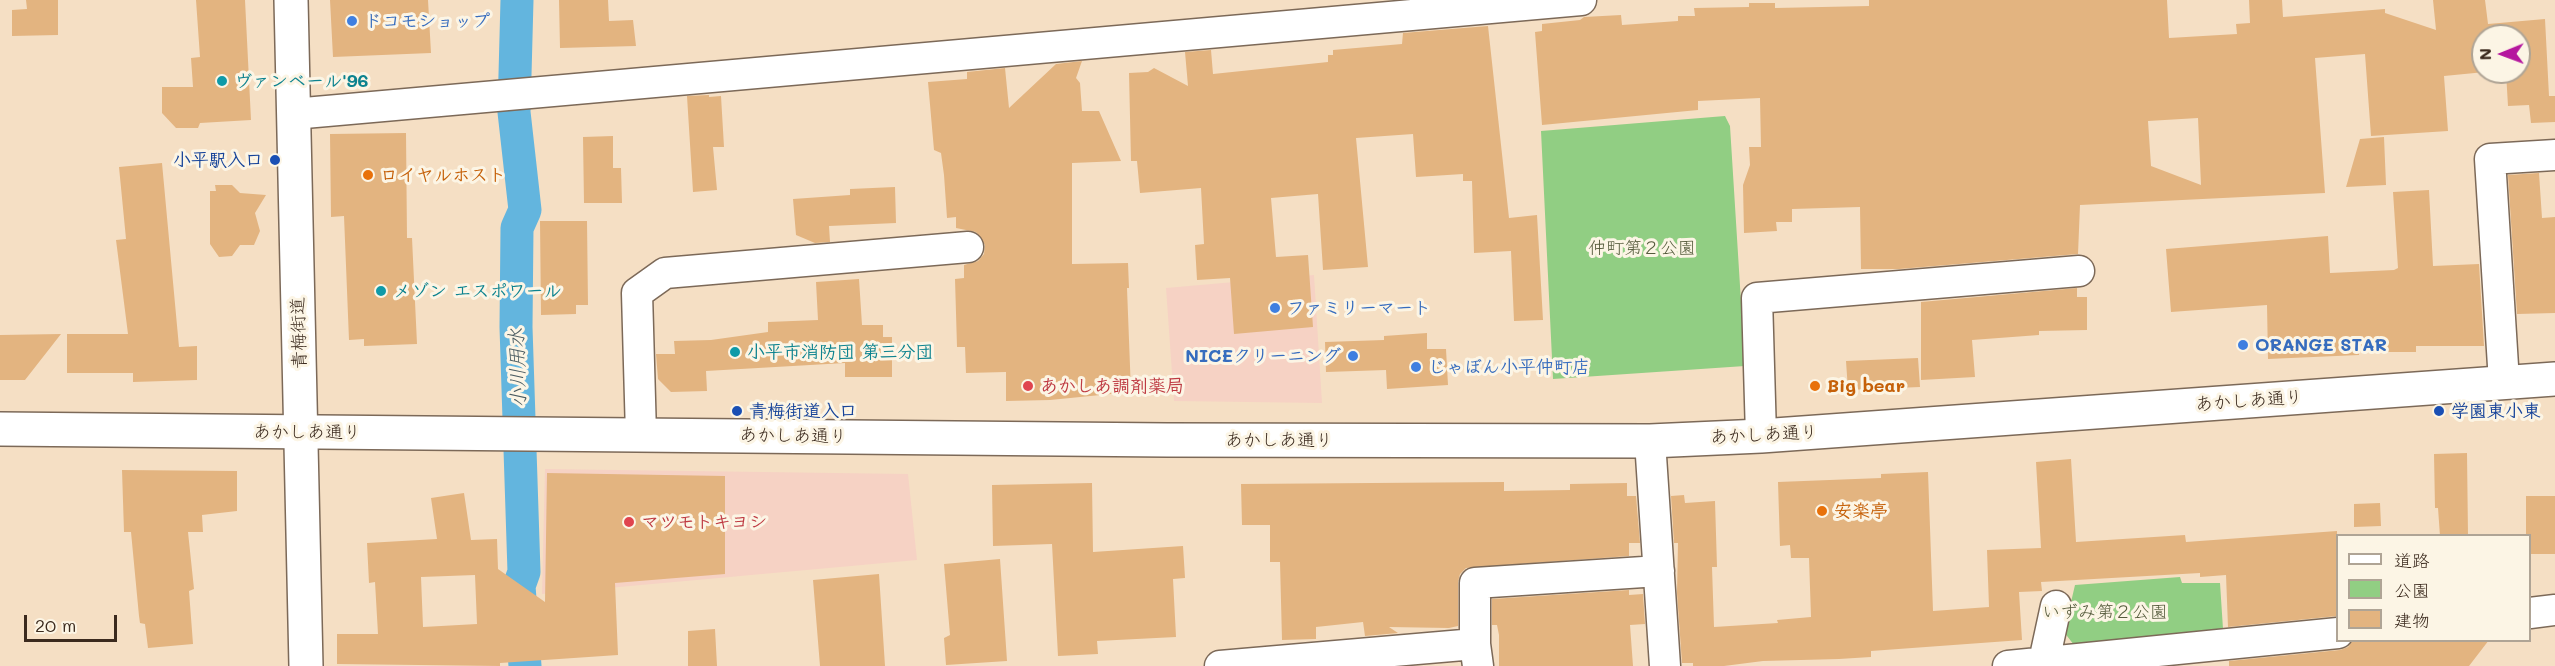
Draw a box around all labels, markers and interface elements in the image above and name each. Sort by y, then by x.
place label: ドコモショップ [364,10,490,32]
marker: ドコモショップ [345,14,359,28]
north arrow [2471,24,2531,84]
text: N [2474,48,2495,61]
place label: ヴァンベール'96 [234,70,369,92]
marker: ヴァンベール'96 [215,74,229,88]
place label: 小平駅入口 [173,149,263,171]
marker: 小平駅入口 [268,153,282,167]
place label: ロイヤルホスト [380,164,506,186]
marker: ロイヤルホスト [361,168,375,182]
park label: 仲町第２公園 [1588,237,1696,259]
place label: メゾン エスポワール [393,280,561,302]
marker: メゾン エスポワール [374,284,388,298]
street label: 青梅街道 [287,297,311,369]
place label: ファミリーマート [1287,297,1431,319]
marker: ファミリーマート [1268,301,1282,315]
water label: 小川用水 [505,328,531,408]
place label: ORANGE STAR [2255,334,2387,356]
marker: ORANGE STAR [2236,338,2250,352]
place label: 小平市消防団 第三分団 [747,341,933,363]
marker: 小平市消防団 第三分団 [728,345,742,359]
place label: NICEクリーニング [1185,345,1341,367]
marker: NICEクリーニング [1346,349,1360,363]
place label: じゃぼん小平仲町店 [1428,356,1590,378]
marker: じゃぼん小平仲町店 [1409,360,1423,374]
place label: あかしあ調剤薬局 [1040,375,1184,397]
place label: Big bear [1827,375,1905,397]
marker: あかしあ調剤薬局 [1021,379,1035,393]
marker: Big bear [1808,379,1822,393]
street label: あかしあ通り [2194,386,2304,416]
place label: 青梅街道入口 [749,400,857,422]
place label: 学園東小東 [2451,400,2541,422]
marker: 青梅街道入口 [730,404,744,418]
marker: 学園東小東 [2432,404,2446,418]
street label: あかしあ通り [253,421,361,443]
street label: あかしあ通り [1710,421,1818,449]
street label: あかしあ通り [739,424,847,448]
street label: あかしあ通り [1225,429,1333,451]
place label: 安楽亭 [1834,500,1888,522]
marker: 安楽亭 [1815,504,1829,518]
place label: マツモトキヨシ [641,511,767,533]
marker: マツモトキヨシ [622,515,636,529]
legend [2336,534,2531,642]
text: 道路 [2394,548,2430,572]
text: 公園 [2394,578,2430,602]
park label: いずみ第２公園 [2042,601,2168,623]
scale bar [27,603,120,641]
text: 建物 [2394,608,2430,632]
text: 20 m [35,613,76,637]

